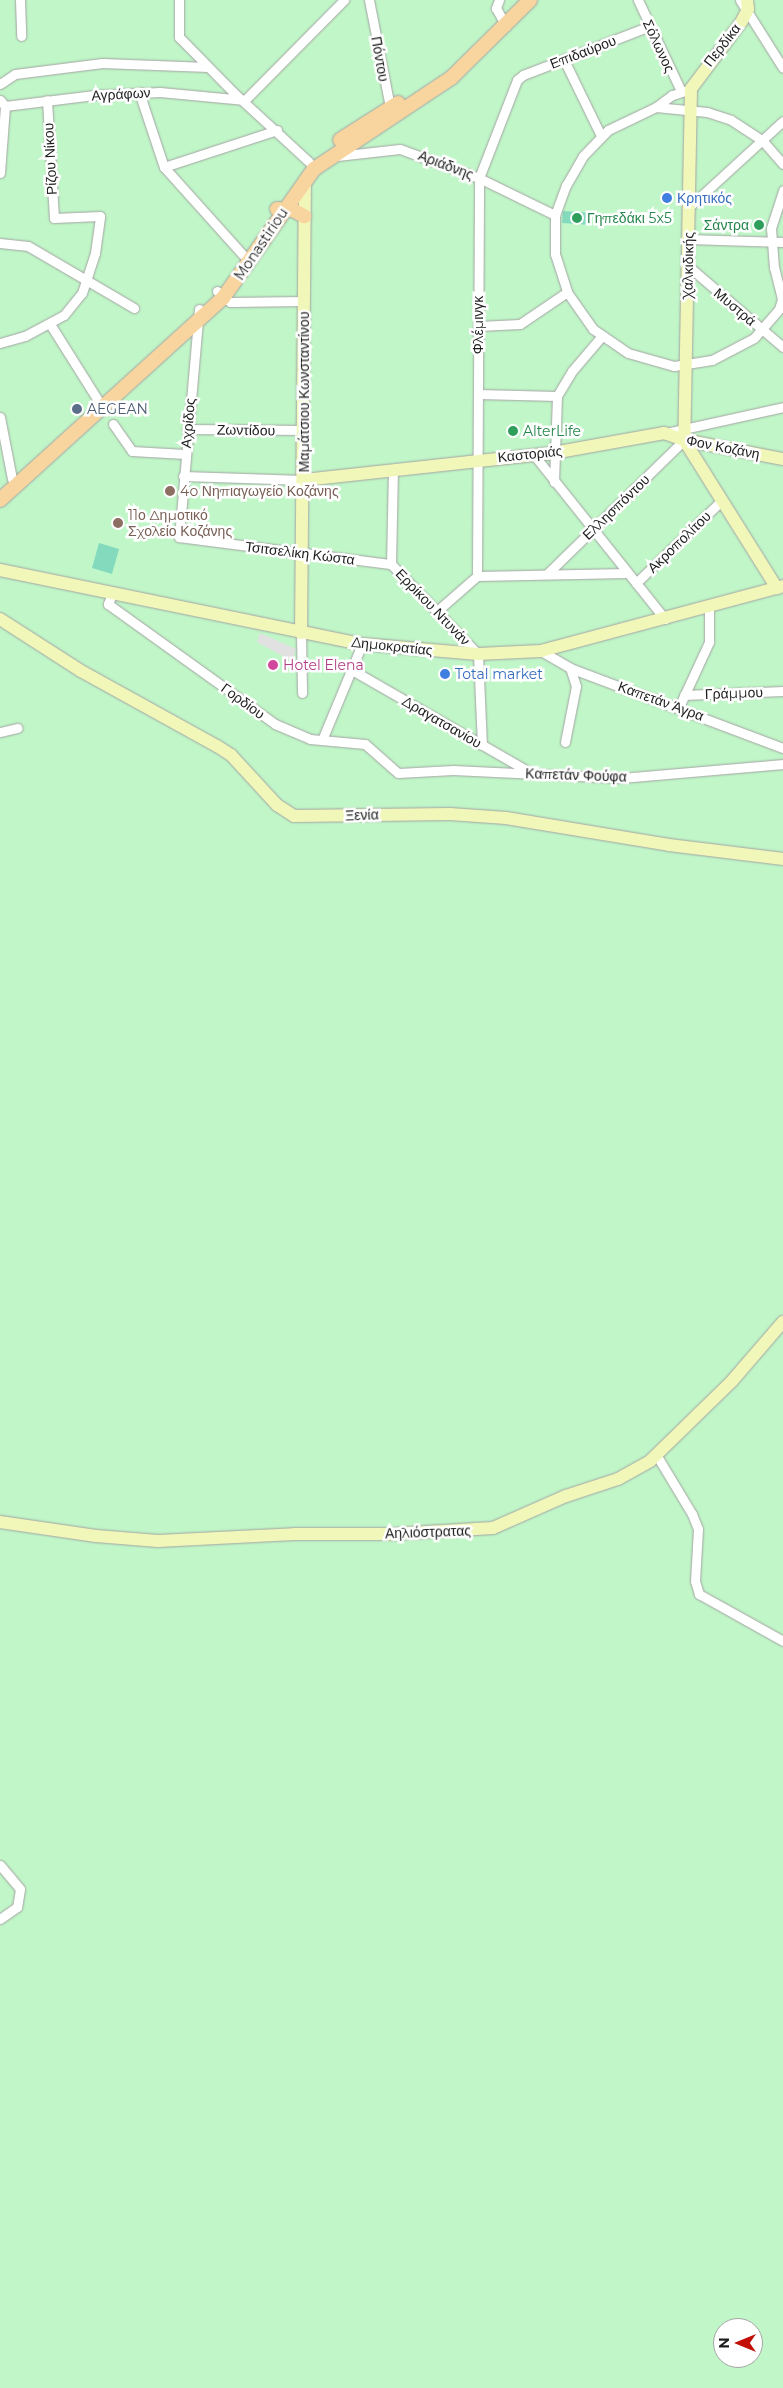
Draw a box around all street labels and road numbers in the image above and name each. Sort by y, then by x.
street label: Σόλωνος [639,17,679,75]
street label: Περδίκα [700,20,744,70]
street label: Επιδαύρου [548,32,618,72]
street label: Πόντου [368,35,392,83]
street label: Αγράφων [91,84,151,104]
street label: Ρίζου Νίκου [40,122,60,196]
street label: Αριάδνης [416,147,476,183]
street label: Monastiriou [231,205,291,283]
street label: Χαλκιδικής [679,232,697,298]
street label: Μυστρά [711,285,759,329]
street label: Φλέμινγκ [470,296,486,354]
street label: Μαμάτσιου Κωνσταντίνου [296,312,312,472]
street label: Αχρίδος [177,397,199,449]
street label: Ζωντίδου [217,421,275,439]
street label: Φον Κοζάνη [685,432,761,462]
street label: Καστοριάς [497,442,563,466]
street label: Ελλησπόντου [579,471,653,543]
street label: Ακροπολίτου [644,508,714,576]
street label: Τσιτσελίκη Κώστα [244,538,356,568]
street label: Ερρίκου Ντυνάν [392,565,474,649]
street label: Δημοκρατίας [351,633,433,659]
street label: Καπετάν Άγρα [616,678,706,724]
street label: Γορδίου [218,680,268,722]
street label: Γράμμου [705,684,763,702]
street label: Δραγατσανίου [399,693,485,751]
street label: Καπετάν Φούφα [525,765,627,785]
street label: Ξενία [345,806,379,824]
street label: Αηλιόστρατας [385,1522,471,1542]

